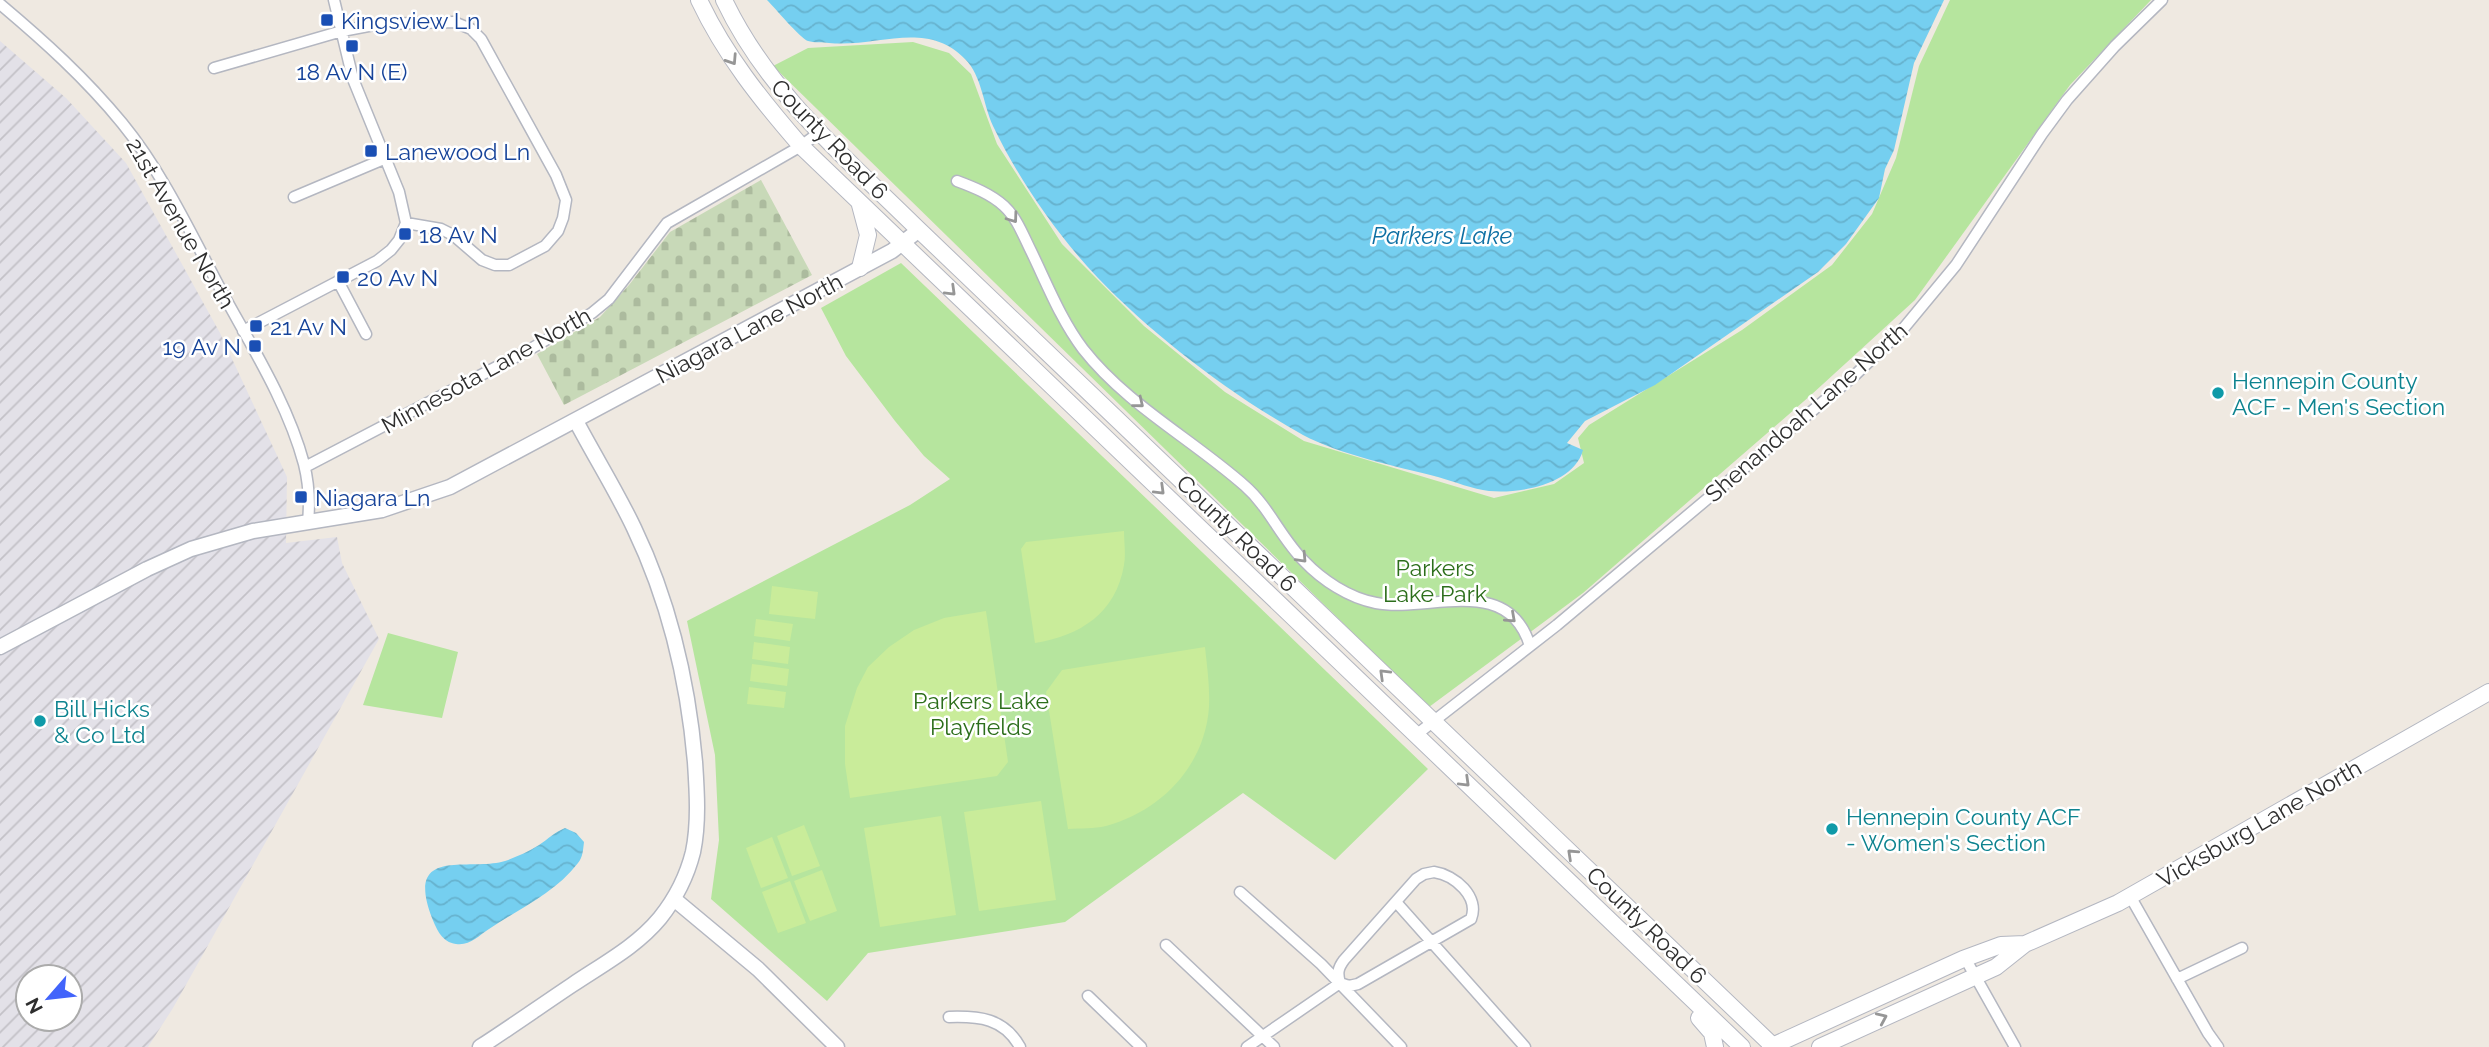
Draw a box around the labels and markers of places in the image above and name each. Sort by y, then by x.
place label: Kingsview Ln [341,7,481,34]
marker: Kingsview Ln [319,12,335,28]
marker: 18 Av N (E) [344,38,360,54]
place label: 18 Av N (E) [297,58,407,85]
place label: Lanewood Ln [385,138,530,165]
marker: Lanewood Ln [363,143,379,159]
place label: 18 Av N [419,221,498,248]
marker: 18 Av N [397,226,413,242]
place label: 20 Av N [357,264,438,291]
marker: 20 Av N [335,269,351,285]
place label: 21 Av N [270,313,347,340]
marker: 21 Av N [248,318,264,334]
place label: 19 Av N [162,333,241,360]
marker: 19 Av N [247,338,263,354]
place label: Hennepin County ACF - Men's Section [2232,367,2445,420]
marker: Hennepin County ACF - Men's Section [2210,385,2226,401]
place label: Niagara Ln [315,484,430,511]
marker: Niagara Ln [293,489,309,505]
place label: Bill Hicks & Co Ltd [54,695,150,748]
marker: Bill Hicks & Co Ltd [32,713,48,729]
place label: Hennepin County ACF - Women's Section [1846,803,2080,856]
marker: Hennepin County ACF - Women's Section [1824,821,1840,837]

